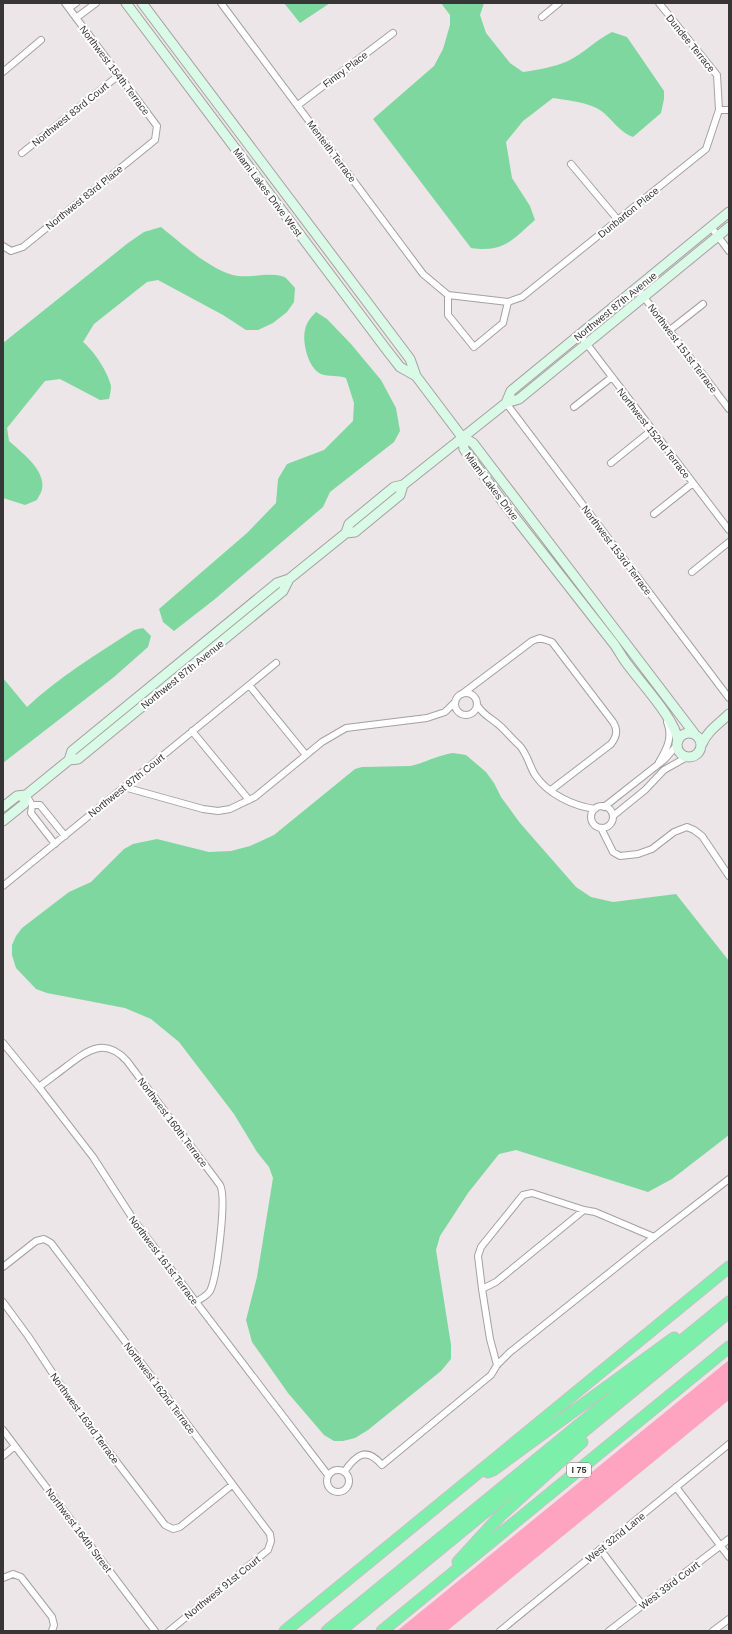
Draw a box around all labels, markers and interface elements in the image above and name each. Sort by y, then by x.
street label: Dundee Terrace [664,12,717,75]
street label: Northwest 154th Terrace [77,24,152,117]
street label: Fintry Place [321,49,370,90]
street label: Northwest 83rd Court [30,80,111,149]
street label: Menteith Terrace [305,118,359,185]
street label: Miami Lakes Drive West [231,146,305,239]
street label: Northwest 83rd Place [44,163,125,232]
street label: Dunbarton Place [596,184,661,240]
street label: Northwest 87th Avenue [572,269,659,343]
street label: Northwest 151st Terrace [646,302,720,395]
street label: Northwest 152nd Terrace [615,386,693,481]
street label: Miami Lakes Drive [462,450,521,523]
street label: Northwest 153rd Terrace [579,503,654,598]
street label: Northwest 87th Avenue [139,637,226,711]
street label: Northwest 87th Court [86,751,167,819]
street label: Northwest 160th Terrace [135,1076,210,1169]
street label: Northwest 161st Terrace [127,1214,201,1307]
street label: Northwest 162nd Terrace [122,1340,198,1437]
street label: Northwest 163rd Terrace [48,1371,121,1466]
road number: I 75 [567,1463,591,1477]
street label: Northwest 164th Street [43,1486,114,1575]
street label: West 32nd Lane [584,1510,647,1565]
street label: Northwest 91st Court [182,1553,262,1621]
street label: West 33rd Court [637,1559,702,1612]

